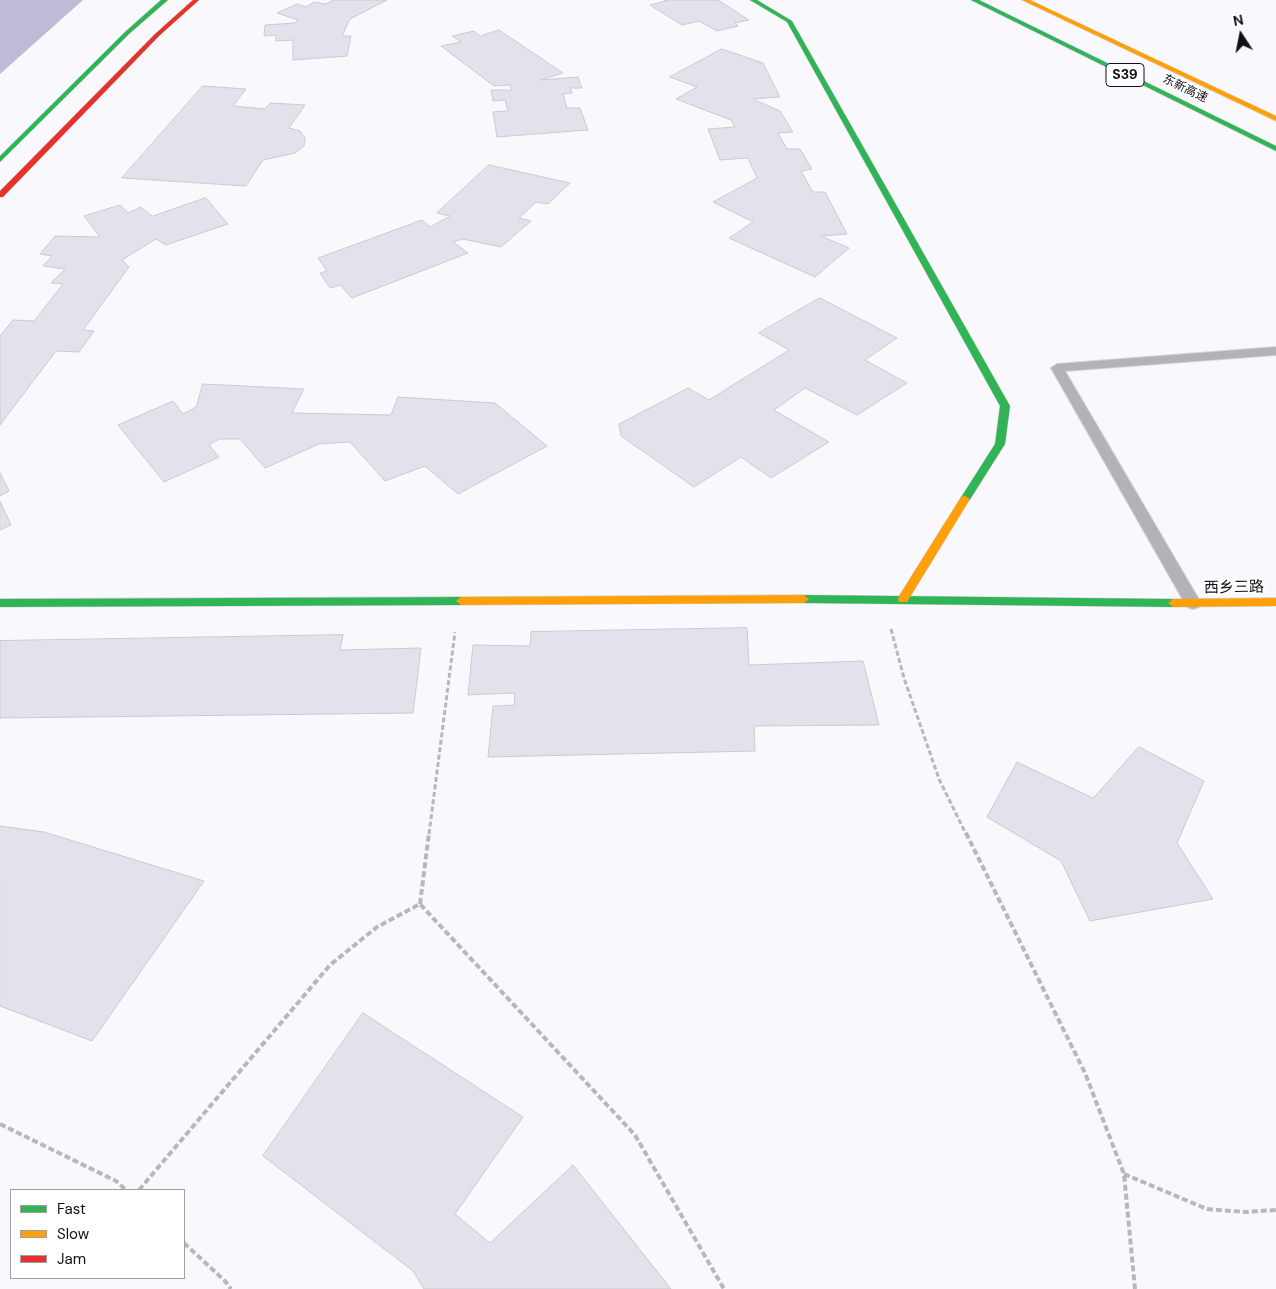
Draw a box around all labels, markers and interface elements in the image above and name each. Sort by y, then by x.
north arrow [1216,10,1266,60]
text: N [1231,10,1245,30]
road number: S39 [1106,64,1144,86]
street label: 东新高速 [1160,72,1210,106]
street label: 西乡三路 [1204,578,1264,598]
legend [10,1189,185,1279]
text: Fast [57,1199,86,1219]
text: Slow [57,1224,89,1244]
text: Jam [57,1249,86,1269]

